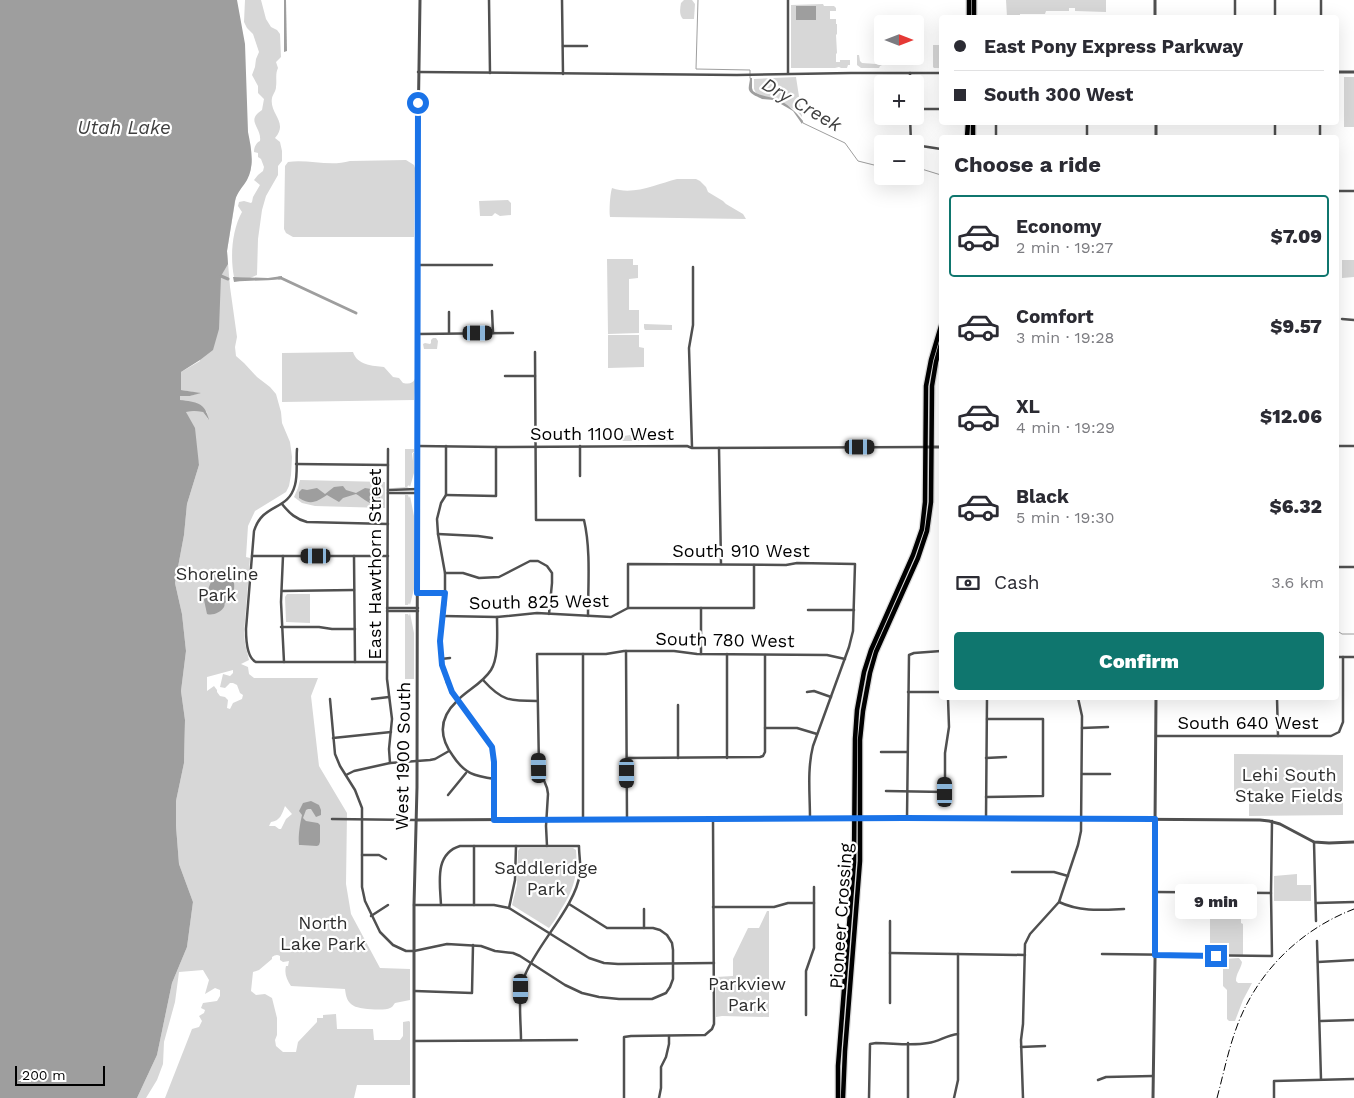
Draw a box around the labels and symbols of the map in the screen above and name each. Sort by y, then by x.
north arrow [874,15,924,65]
water label: Dry Creek [758,72,846,137]
route start [407,92,429,114]
water label: Utah Lake [77,116,171,139]
car [463,326,493,341]
street label: South 1100 West [530,423,675,444]
car [845,440,875,455]
street label: East Hawthorn Street [364,468,385,660]
street label: South 910 West [672,540,810,561]
car [301,549,331,564]
park label: Shoreline Park [176,563,258,605]
street label: South 825 West [469,590,610,613]
street label: South 780 West [655,628,795,651]
street label: West 1900 South [391,681,414,830]
street label: South 640 West [1177,712,1319,733]
car [531,753,546,783]
car [619,758,634,788]
park label: Lehi South Stake Fields [1235,764,1343,806]
car [937,777,952,807]
street label: Pioneer Crossing [825,842,856,990]
park label: Saddleridge Park [494,857,598,899]
callout: 9 min [1175,884,1257,918]
park label: North Lake Park [280,912,366,954]
route end [1205,945,1227,967]
park label: Parkview Park [708,973,786,1015]
car [513,974,528,1004]
scale bar [15,1063,105,1086]

